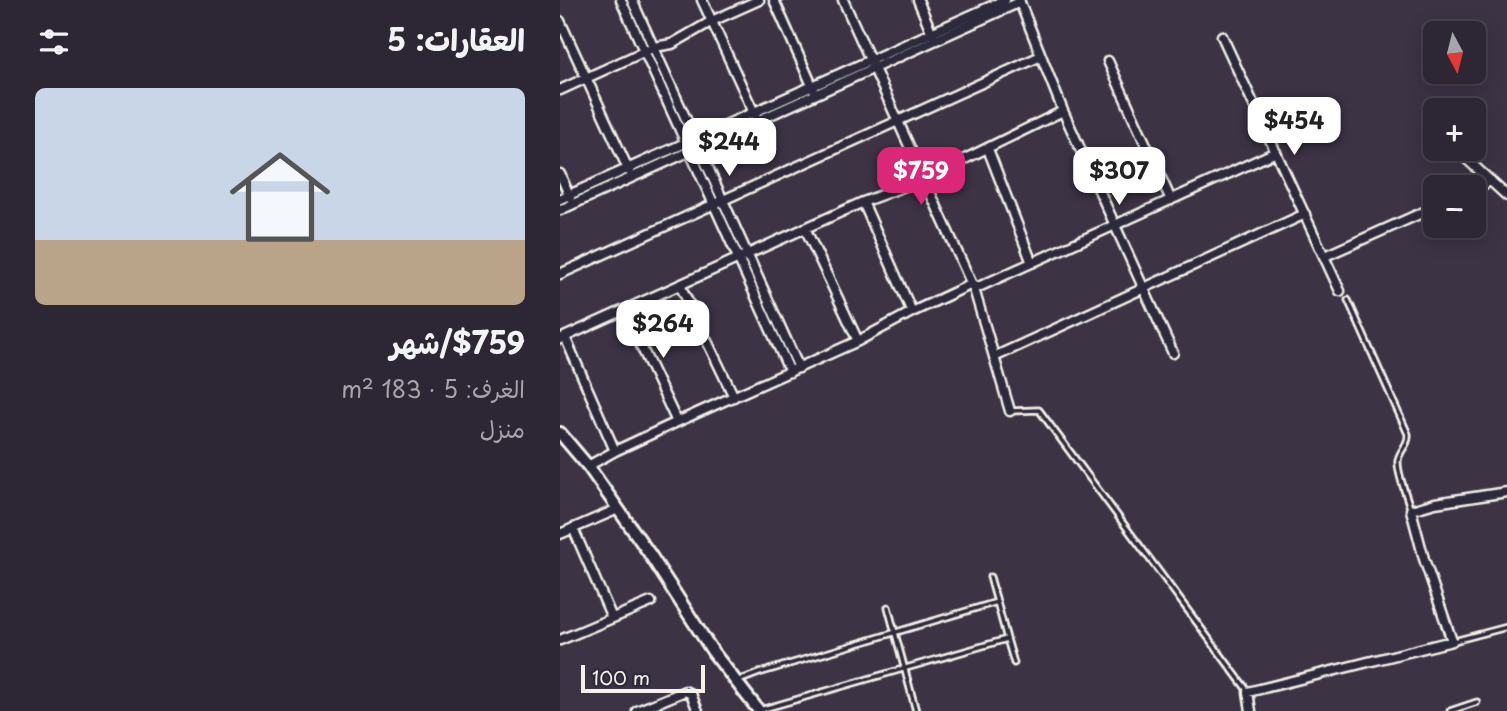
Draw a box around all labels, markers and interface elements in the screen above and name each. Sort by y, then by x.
text: العقارات: 5 [387,16,525,61]
north arrow [1423,21,1486,84]
map controls [1423,21,1486,238]
icon: filters [35,23,73,61]
pin: $454 [1253,97,1335,157]
button: + [1423,98,1486,161]
text: $454 [1264,102,1324,137]
pin: $244 [688,118,770,178]
text: $244 [698,123,760,158]
icon: home [217,134,343,260]
pin: $759 [880,148,962,207]
pin: $307 [1078,148,1160,207]
text: $759 [893,152,949,187]
text: $307 [1089,152,1149,187]
button: − [1423,175,1486,238]
pin: $264 [622,300,704,360]
text: $264 [632,305,694,340]
text: $759/شهر [390,319,525,364]
text: الغرف: 5 · 183 m² [341,371,525,406]
text: منزل [480,411,525,446]
scale bar [581,662,705,694]
text: 100 m [592,663,650,691]

